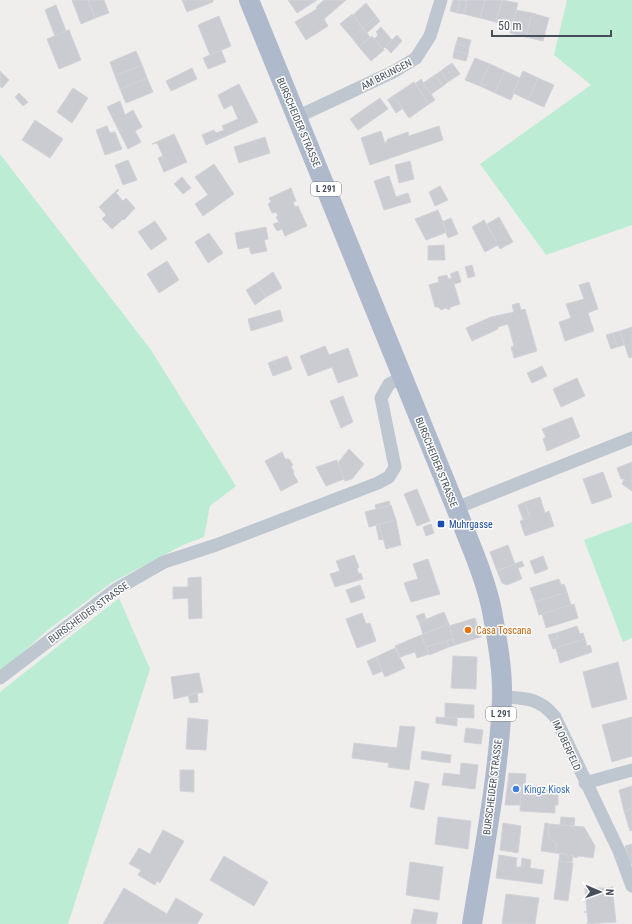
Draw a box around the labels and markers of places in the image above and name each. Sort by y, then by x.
marker: Muhrgasse [436,519,446,529]
place label: Muhrgasse [449,519,493,530]
marker: Casa Toscana [463,625,473,635]
place label: Casa Toscana [476,625,531,636]
marker: Kingz Kiosk [511,784,521,794]
place label: Kingz Kiosk [524,784,571,795]

